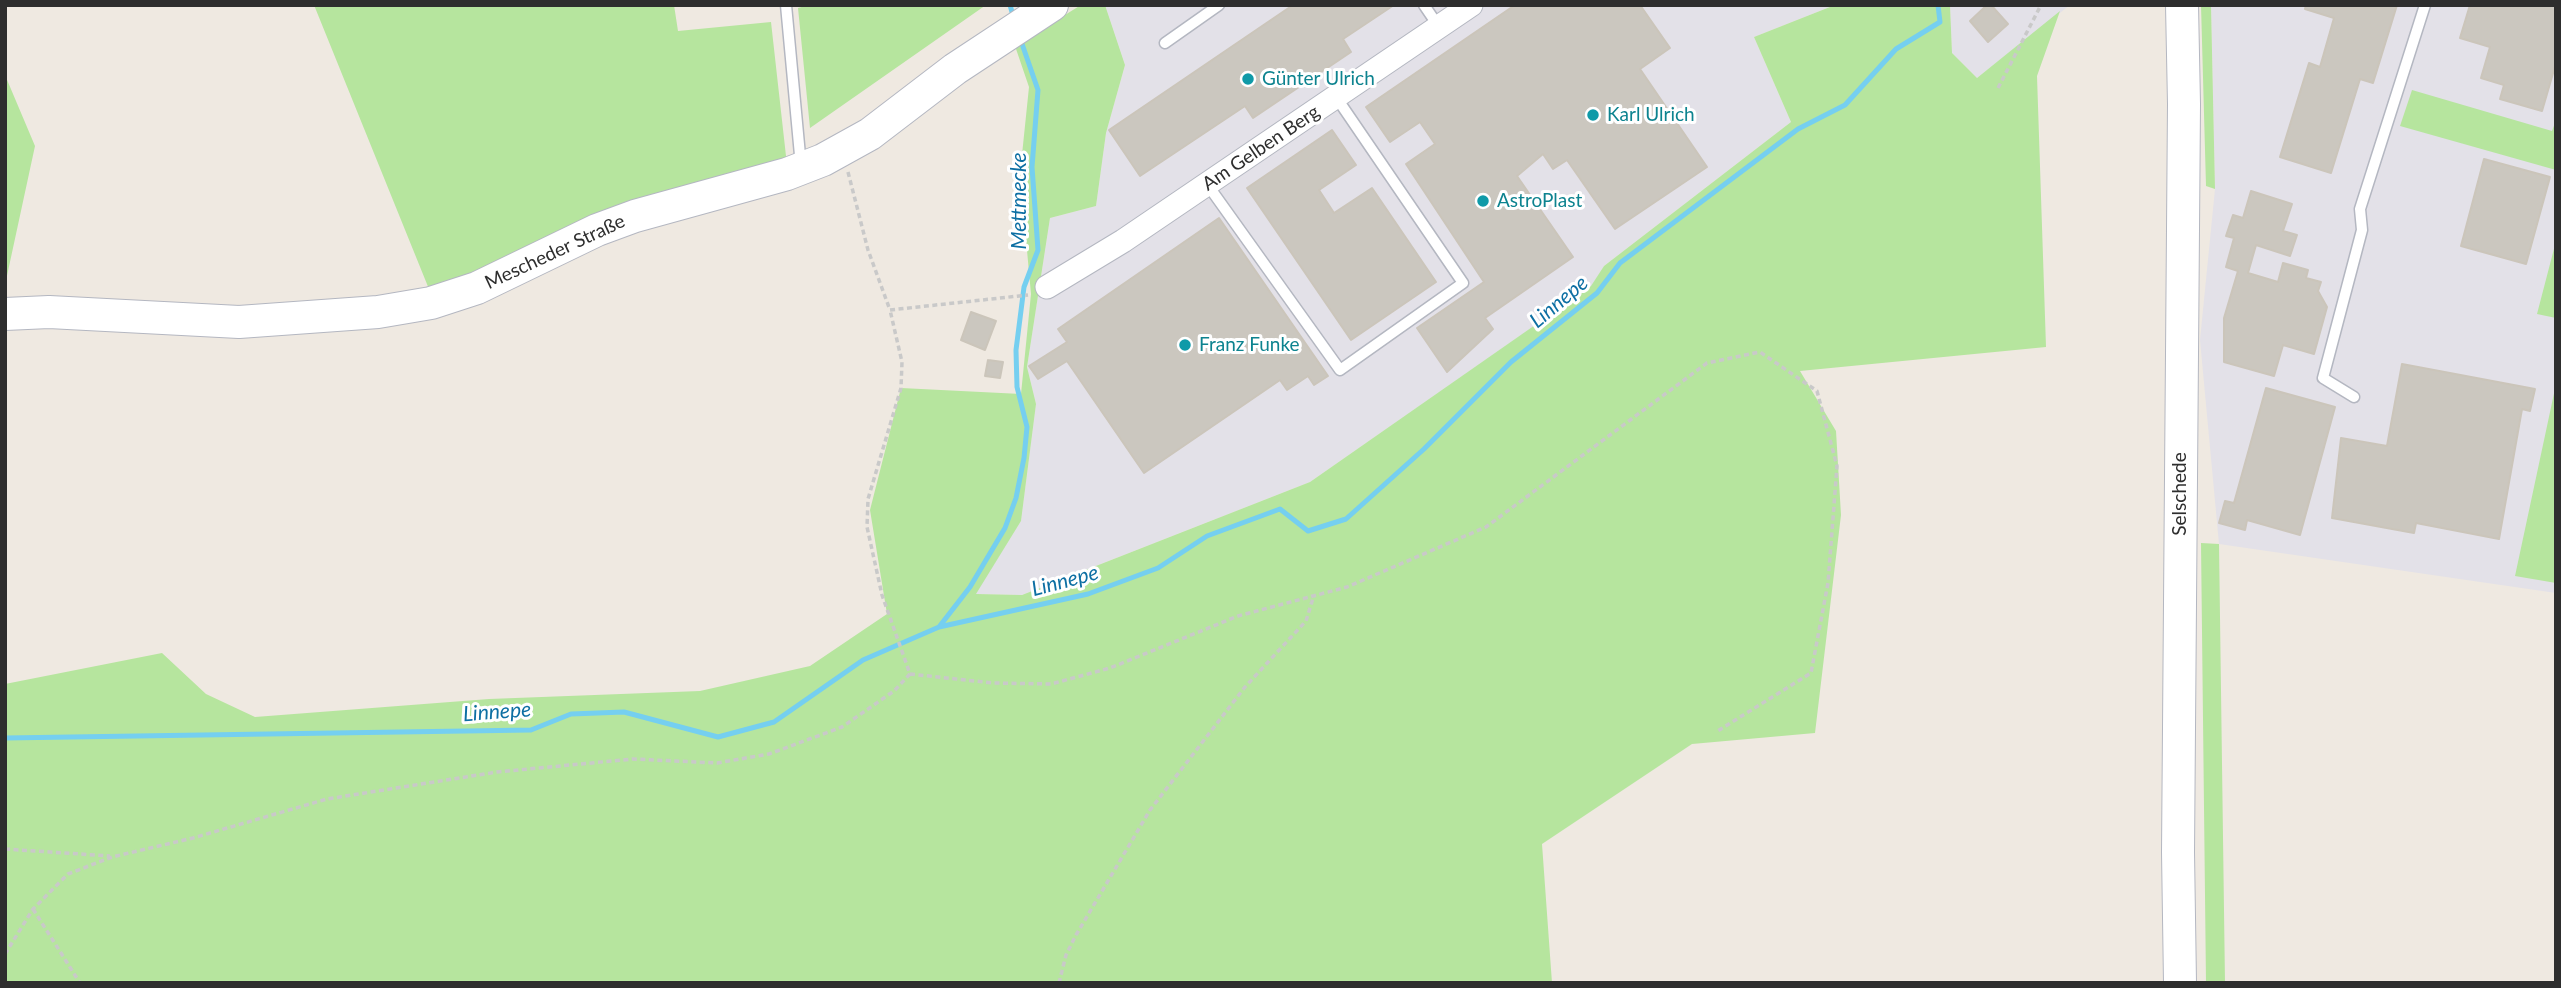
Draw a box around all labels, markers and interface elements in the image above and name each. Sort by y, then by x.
place label: Günter Ulrich [1262,68,1375,90]
marker: Günter Ulrich [1240,71,1256,87]
street label: Am Gelben Berg [1198,100,1324,196]
place label: Karl Ulrich [1607,104,1695,126]
marker: Karl Ulrich [1585,107,1601,123]
water label: Mettmecke [1006,152,1032,250]
place label: AstroPlast [1497,190,1582,212]
marker: AstroPlast [1475,193,1491,209]
street label: Mescheder Straße [481,210,629,294]
water label: Linnepe [1525,270,1593,334]
place label: Franz Funke [1199,334,1300,356]
marker: Franz Funke [1177,337,1193,353]
street label: Selschede [2169,452,2191,536]
water label: Linnepe [1029,560,1101,602]
water label: Linnepe [462,697,532,727]

